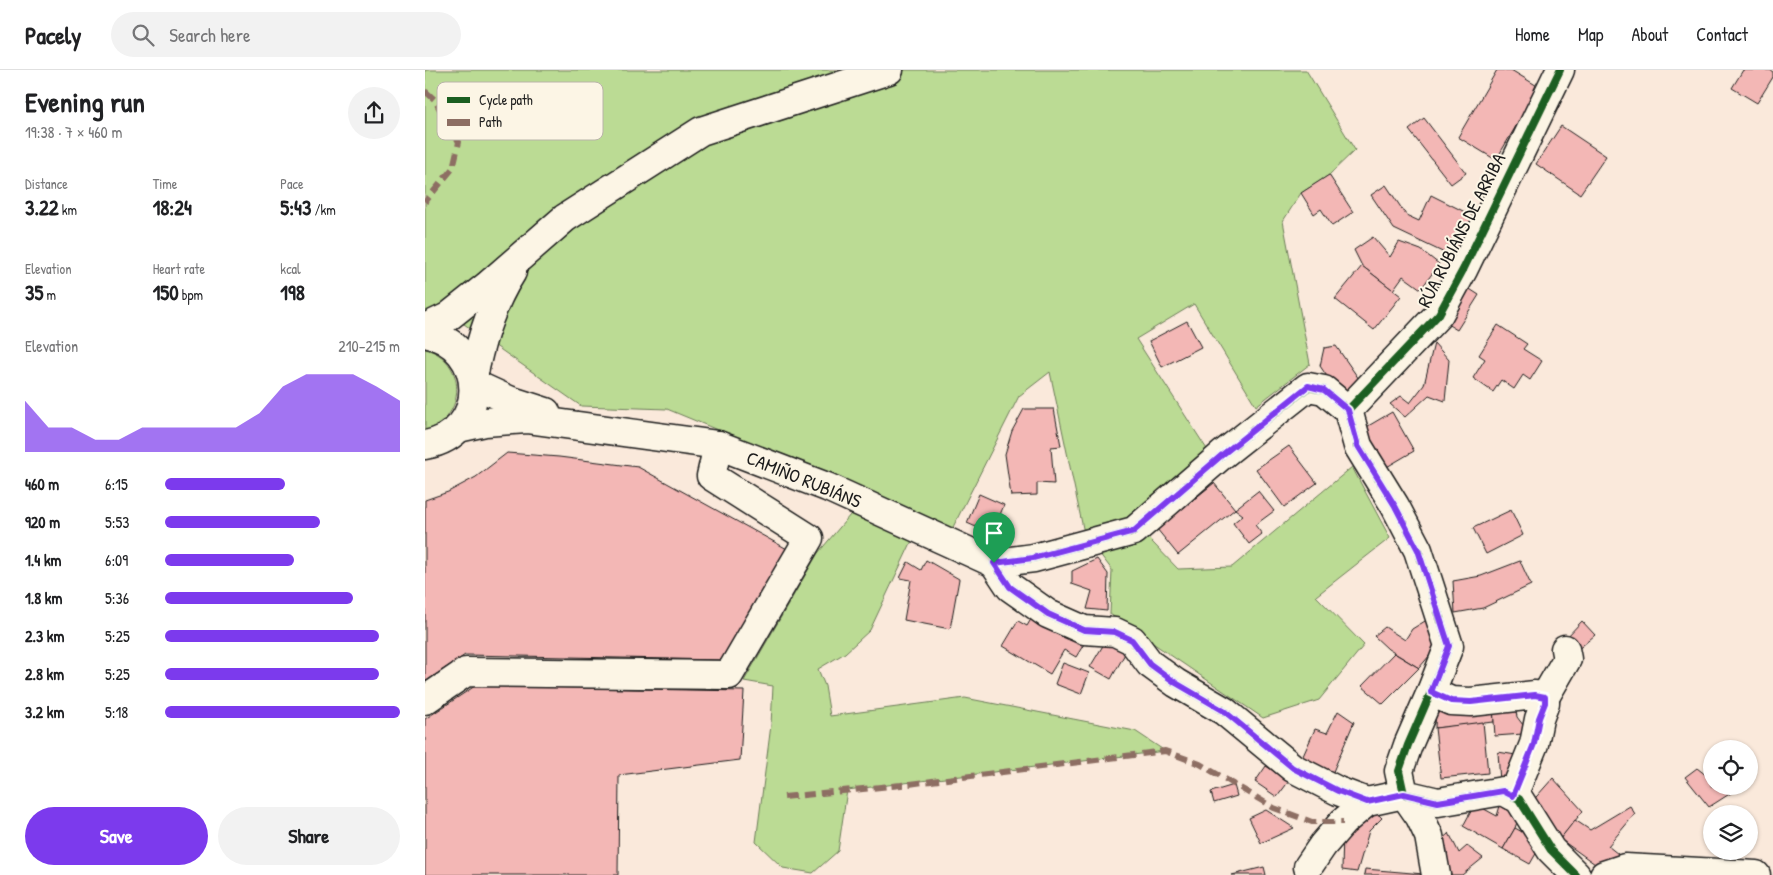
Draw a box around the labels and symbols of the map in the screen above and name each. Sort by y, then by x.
legend [437,82,603,140]
text: Cycle path [479,90,533,110]
text: Path [479,112,502,131]
street label: RÚA RUBIÁNS DE ARRIBA [1411,148,1511,312]
street label: CAMIÑO RUBIÁNS [743,444,866,514]
pin [973,512,1015,563]

